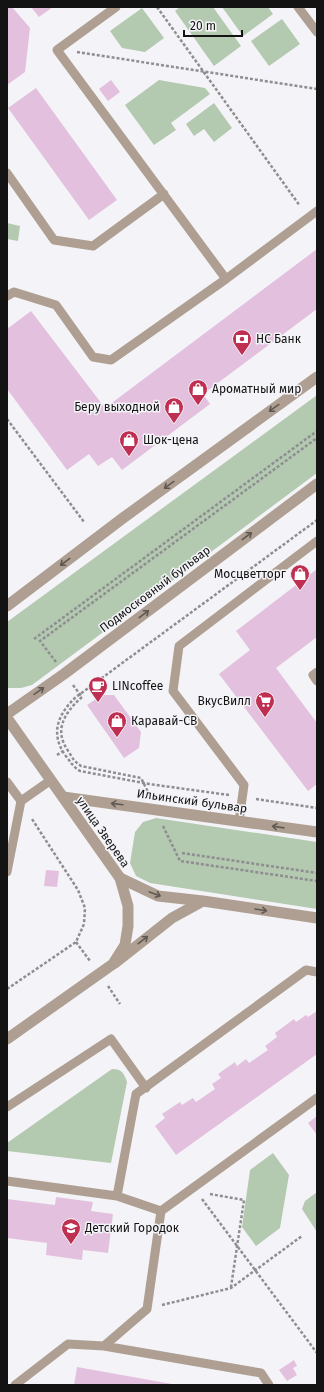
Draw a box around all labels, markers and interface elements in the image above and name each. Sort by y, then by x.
scale bar [184,12,242,38]
text: 20 m [190,19,216,33]
bank icon: НС Банк [231,328,253,356]
place label: НС Банк [256,332,302,346]
shop icon: Ароматный мир [187,378,209,406]
place label: Ароматный мир [212,382,301,396]
shop icon: Беру выходной [163,396,185,424]
place label: Беру выходной [74,400,160,414]
one-way arrow [269,404,280,413]
shop icon: Шок-цена [118,429,140,457]
place label: Шок-цена [143,433,199,447]
one-way arrow [164,481,175,489]
one-way arrow [242,532,253,540]
street label: Подмосковный бульвар [97,543,213,635]
one-way arrow [59,558,70,567]
shop icon: Мосцветторг [289,563,311,591]
place label: Мосцветторг [214,567,287,581]
one-way arrow [138,610,149,618]
cafe icon: LINcoffee [87,675,109,703]
place label: LINcoffee [112,679,163,693]
one-way arrow [33,687,44,695]
supermarket icon: ВкусВилл [254,690,276,718]
place label: ВкусВилл [198,694,251,708]
shop icon: Каравай-СВ [106,710,128,738]
place label: Каравай-СВ [131,714,197,728]
street label: Ильинский бульвар [136,786,248,816]
street label: улица Зверева [73,794,133,870]
one-way arrow [111,800,124,808]
one-way arrow [272,823,285,831]
one-way arrow [149,891,162,898]
one-way arrow [254,906,267,914]
one-way arrow [138,936,149,945]
school or university icon: Детский Городок [60,1217,82,1245]
place label: Детский Городок [84,1221,180,1235]

